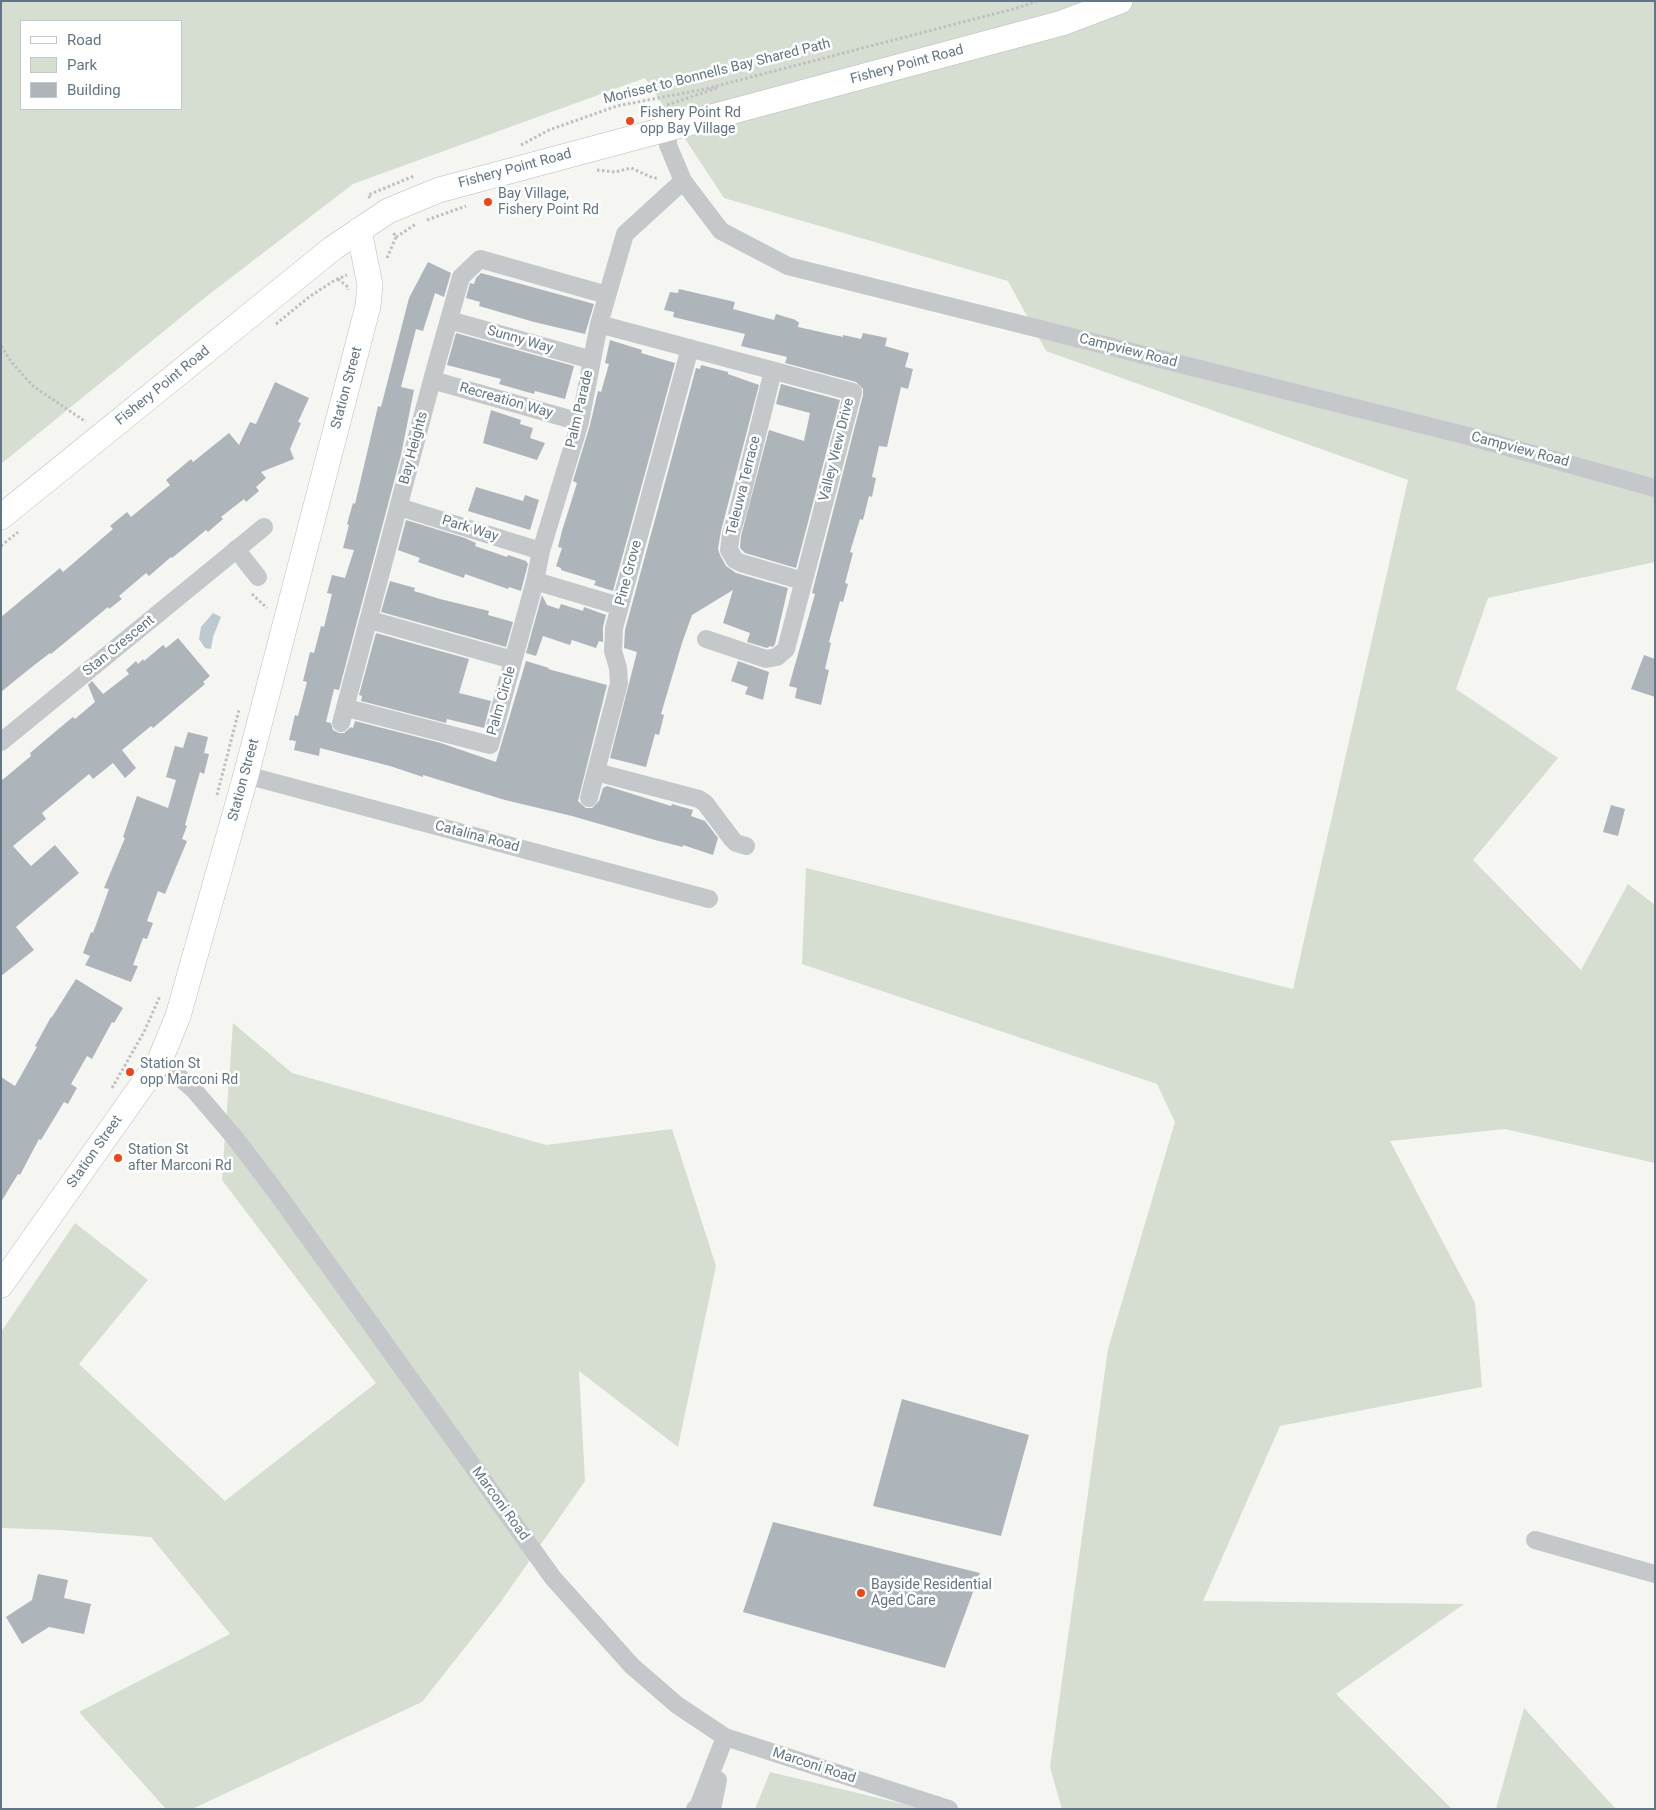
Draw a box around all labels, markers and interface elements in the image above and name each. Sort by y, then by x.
legend [20,20,182,110]
text: Road [67,31,101,49]
street label: Morisset to Bonnells Bay Shared Path [602,36,832,108]
street label: Fishery Point Road [849,42,965,88]
text: Park [67,56,97,74]
text: Building [67,81,121,99]
place label: Fishery Point Rd opp Bay Village [640,105,741,138]
marker: Fishery Point Rd opp Bay Village [624,115,636,127]
street label: Fishery Point Road [457,146,573,192]
place label: Bay Village, Fishery Point Rd [498,186,599,218]
marker: Bay Village, Fishery Point Rd [482,196,494,208]
street label: Sunny Way [485,323,555,357]
street label: Campview Road [1077,331,1179,371]
street label: Fishery Point Road [112,343,214,429]
street label: Station Street [328,345,366,431]
street label: Palm Parade [563,368,597,450]
street label: Recreation Way [457,380,555,422]
street label: Valley View Drive [816,397,858,503]
street label: Bay Heights [396,410,432,486]
street label: Campview Road [1469,429,1571,471]
street label: Teleuwa Terrace [724,435,764,537]
street label: Park Way [440,512,500,546]
street label: Pine Grove [612,538,646,608]
street label: Stan Crescent [80,612,158,680]
street label: Palm Circle [484,665,520,737]
street label: Station Street [225,737,263,823]
street label: Catalina Road [433,818,521,856]
place label: Station St opp Marconi Rd [140,1056,238,1088]
marker: Station St opp Marconi Rd [124,1066,136,1078]
street label: Station Street [64,1113,126,1191]
place label: Station St after Marconi Rd [128,1142,232,1174]
marker: Station St after Marconi Rd [112,1152,124,1164]
street label: Marconi Road [468,1464,532,1544]
place label: Bayside Residential Aged Care [871,1577,992,1610]
marker: Bayside Residential Aged Care [855,1587,867,1599]
street label: Marconi Road [770,1745,858,1787]

